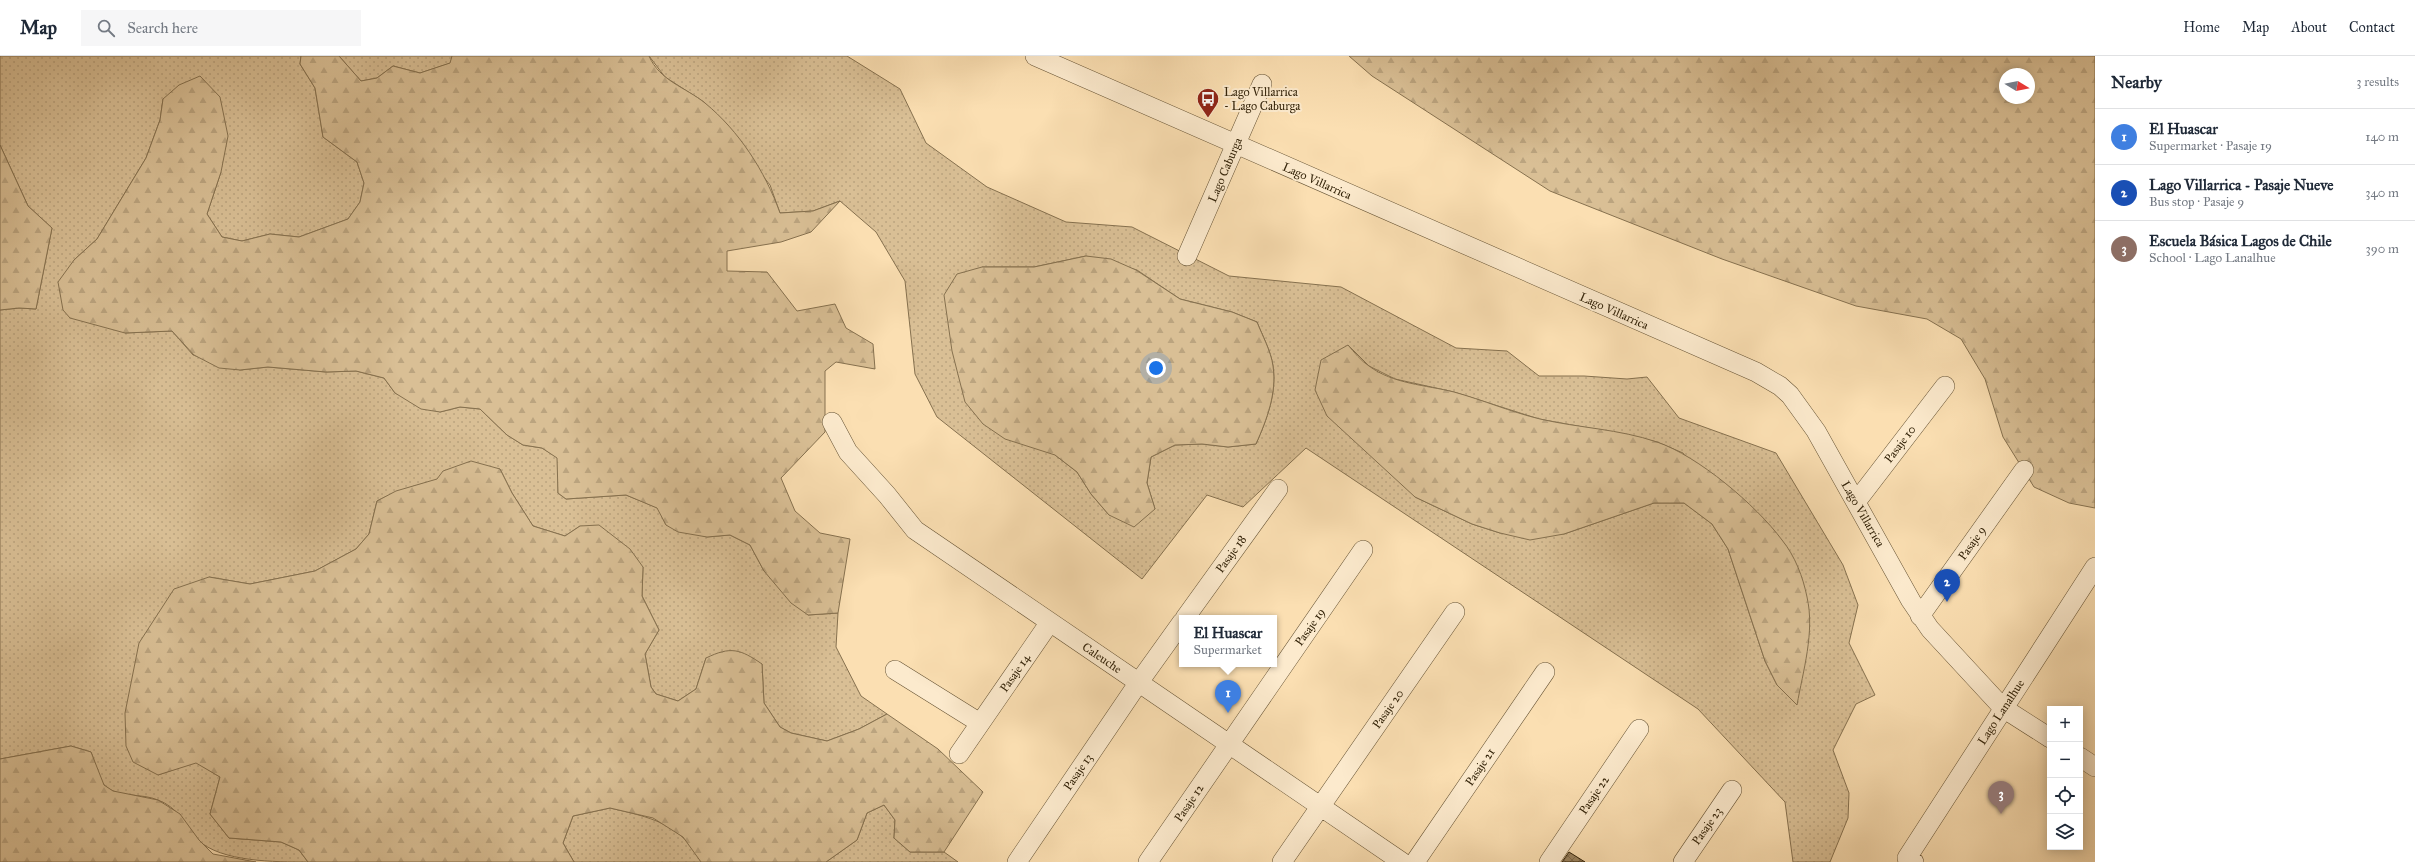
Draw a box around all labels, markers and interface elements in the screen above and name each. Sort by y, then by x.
search box [81,10,361,46]
text: Map [20,16,57,39]
icon: search [95,17,117,39]
text: Search here [127,19,198,37]
text: Home [2183,19,2220,36]
text: Map [2242,19,2269,36]
text: About [2291,19,2327,36]
text: Contact [2349,19,2395,36]
north arrow [1999,68,2035,104]
text: Nearby [2111,72,2162,93]
text: 3 results [2356,74,2399,90]
place label: Lago Villarrica - Lago Caburga [1224,85,1301,114]
bus stop icon: Lago Villarrica - Lago Caburga [1195,86,1221,119]
text: El Huascar [2149,120,2218,138]
text: 1 [2121,129,2127,145]
text: 140 m [2365,129,2399,145]
street label: Lago Caburga [1205,135,1246,205]
text: Supermarket · Pasaje 19 [2149,138,2272,154]
street label: Lago Villarrica [1280,160,1354,204]
text: Lago Villarrica - Pasaje Nueve [2149,176,2333,194]
text: 2 [2121,185,2127,201]
text: 340 m [2365,185,2399,201]
text: Bus stop · Pasaje 9 [2149,194,2244,210]
text: Escuela Básica Lagos de Chile [2149,232,2332,250]
text: 3 [2121,241,2127,257]
text: 390 m [2366,241,2399,257]
text: School · Lago Lanalhue [2149,250,2276,266]
street label: Lago Villarrica [1577,290,1651,334]
your location [1146,358,1166,378]
street label: Pasaje 10 [1881,422,1919,466]
street label: Lago Villarrica [1838,479,1888,551]
street label: Pasaje 9 [1955,523,1989,563]
street label: Pasaje 18 [1213,533,1249,575]
pin: 2 [1934,569,1960,602]
street label: Pasaje 19 [1292,605,1328,649]
popup [1179,615,1277,667]
text: El Huascar [1194,624,1262,642]
street label: Caleuche [1080,640,1124,676]
text: Supermarket [1194,642,1262,658]
street label: Pasaje 14 [997,651,1033,695]
street label: Lago Lanalhue [1975,677,2028,748]
pin: 1 [1215,680,1241,713]
street label: Pasaje 20 [1369,687,1407,731]
map controls [2047,706,2083,850]
button: + [2047,706,2083,742]
button: − [2047,742,2083,778]
street label: Pasaje 21 [1462,745,1498,788]
street label: Pasaje 13 [1061,751,1095,793]
street label: Pasaje 22 [1576,773,1612,817]
button: locate [2047,778,2083,814]
street label: Pasaje 12 [1171,781,1207,824]
pin: 3 [1988,781,2014,814]
street label: Pasaje 23 [1689,804,1725,847]
button: layers [2047,814,2083,850]

